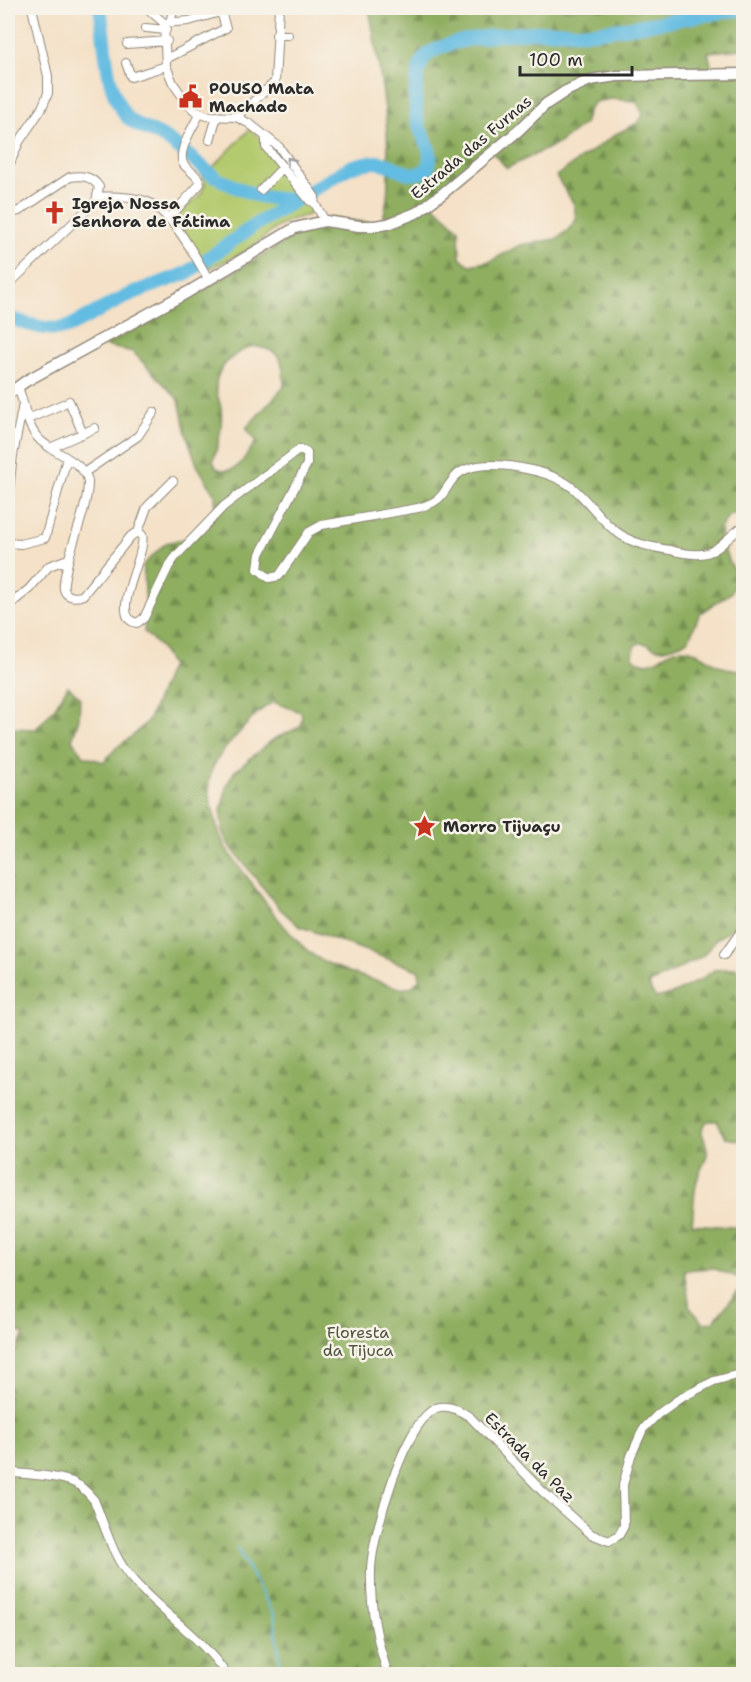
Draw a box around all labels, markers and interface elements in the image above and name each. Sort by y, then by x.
scale bar [520,39,632,77]
text: 100 m [529,48,583,72]
place label: POUSO Mata Machado [209,78,314,117]
public building icon: POUSO Mata Machado [178,84,204,110]
street label: Estrada das Furnas [407,91,536,204]
one-way arrow [286,157,297,168]
place label: Igreja Nossa Senhora de Fátima [72,193,230,232]
church icon: Igreja Nossa Senhora de Fátima [41,199,67,225]
place icon: Morro Tijuaçu [412,813,438,839]
place label: Morro Tijuaçu [443,816,561,837]
park label: Floresta da Tijuca [323,1322,393,1361]
street label: Estrada da Paz [480,1408,579,1507]

